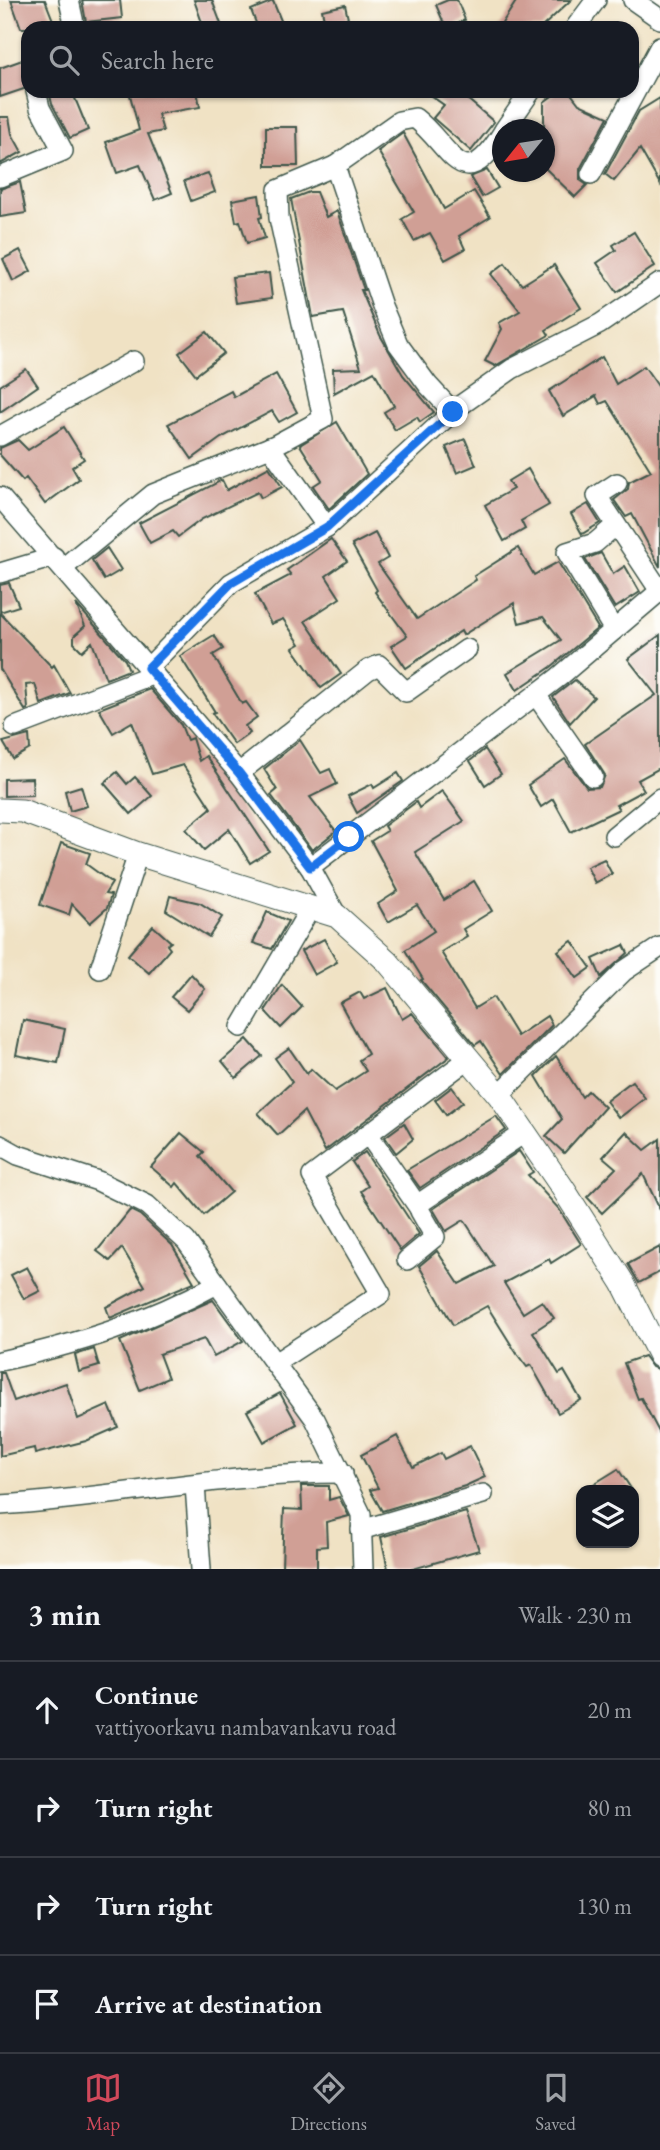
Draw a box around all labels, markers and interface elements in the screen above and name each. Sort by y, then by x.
search box [21,21,639,98]
icon: search [45,41,83,79]
text: Search here [101,43,214,77]
north arrow [492,119,555,182]
route end [437,396,468,427]
route start [333,821,364,852]
map controls [576,1485,639,1548]
button: layers [576,1485,639,1548]
text: 3 min [28,1595,101,1634]
text: Walk · 230 m [518,1600,632,1630]
text: Continue [95,1678,198,1712]
icon: ahead [28,1691,66,1729]
text: 20 m [587,1695,632,1725]
text: vattiyoorkavu nambavankavu road [95,1712,396,1742]
icon: right [28,1789,66,1827]
text: Turn right [95,1791,213,1825]
text: 80 m [587,1793,632,1823]
icon: right [28,1887,66,1925]
text: Turn right [95,1889,213,1923]
text: 130 m [576,1891,632,1921]
icon: arrive [28,1985,66,2023]
text: Arrive at destination [95,1987,322,2021]
tab: Map [84,2069,122,2136]
tab: Directions [290,2069,367,2136]
tab: Saved [535,2069,576,2136]

